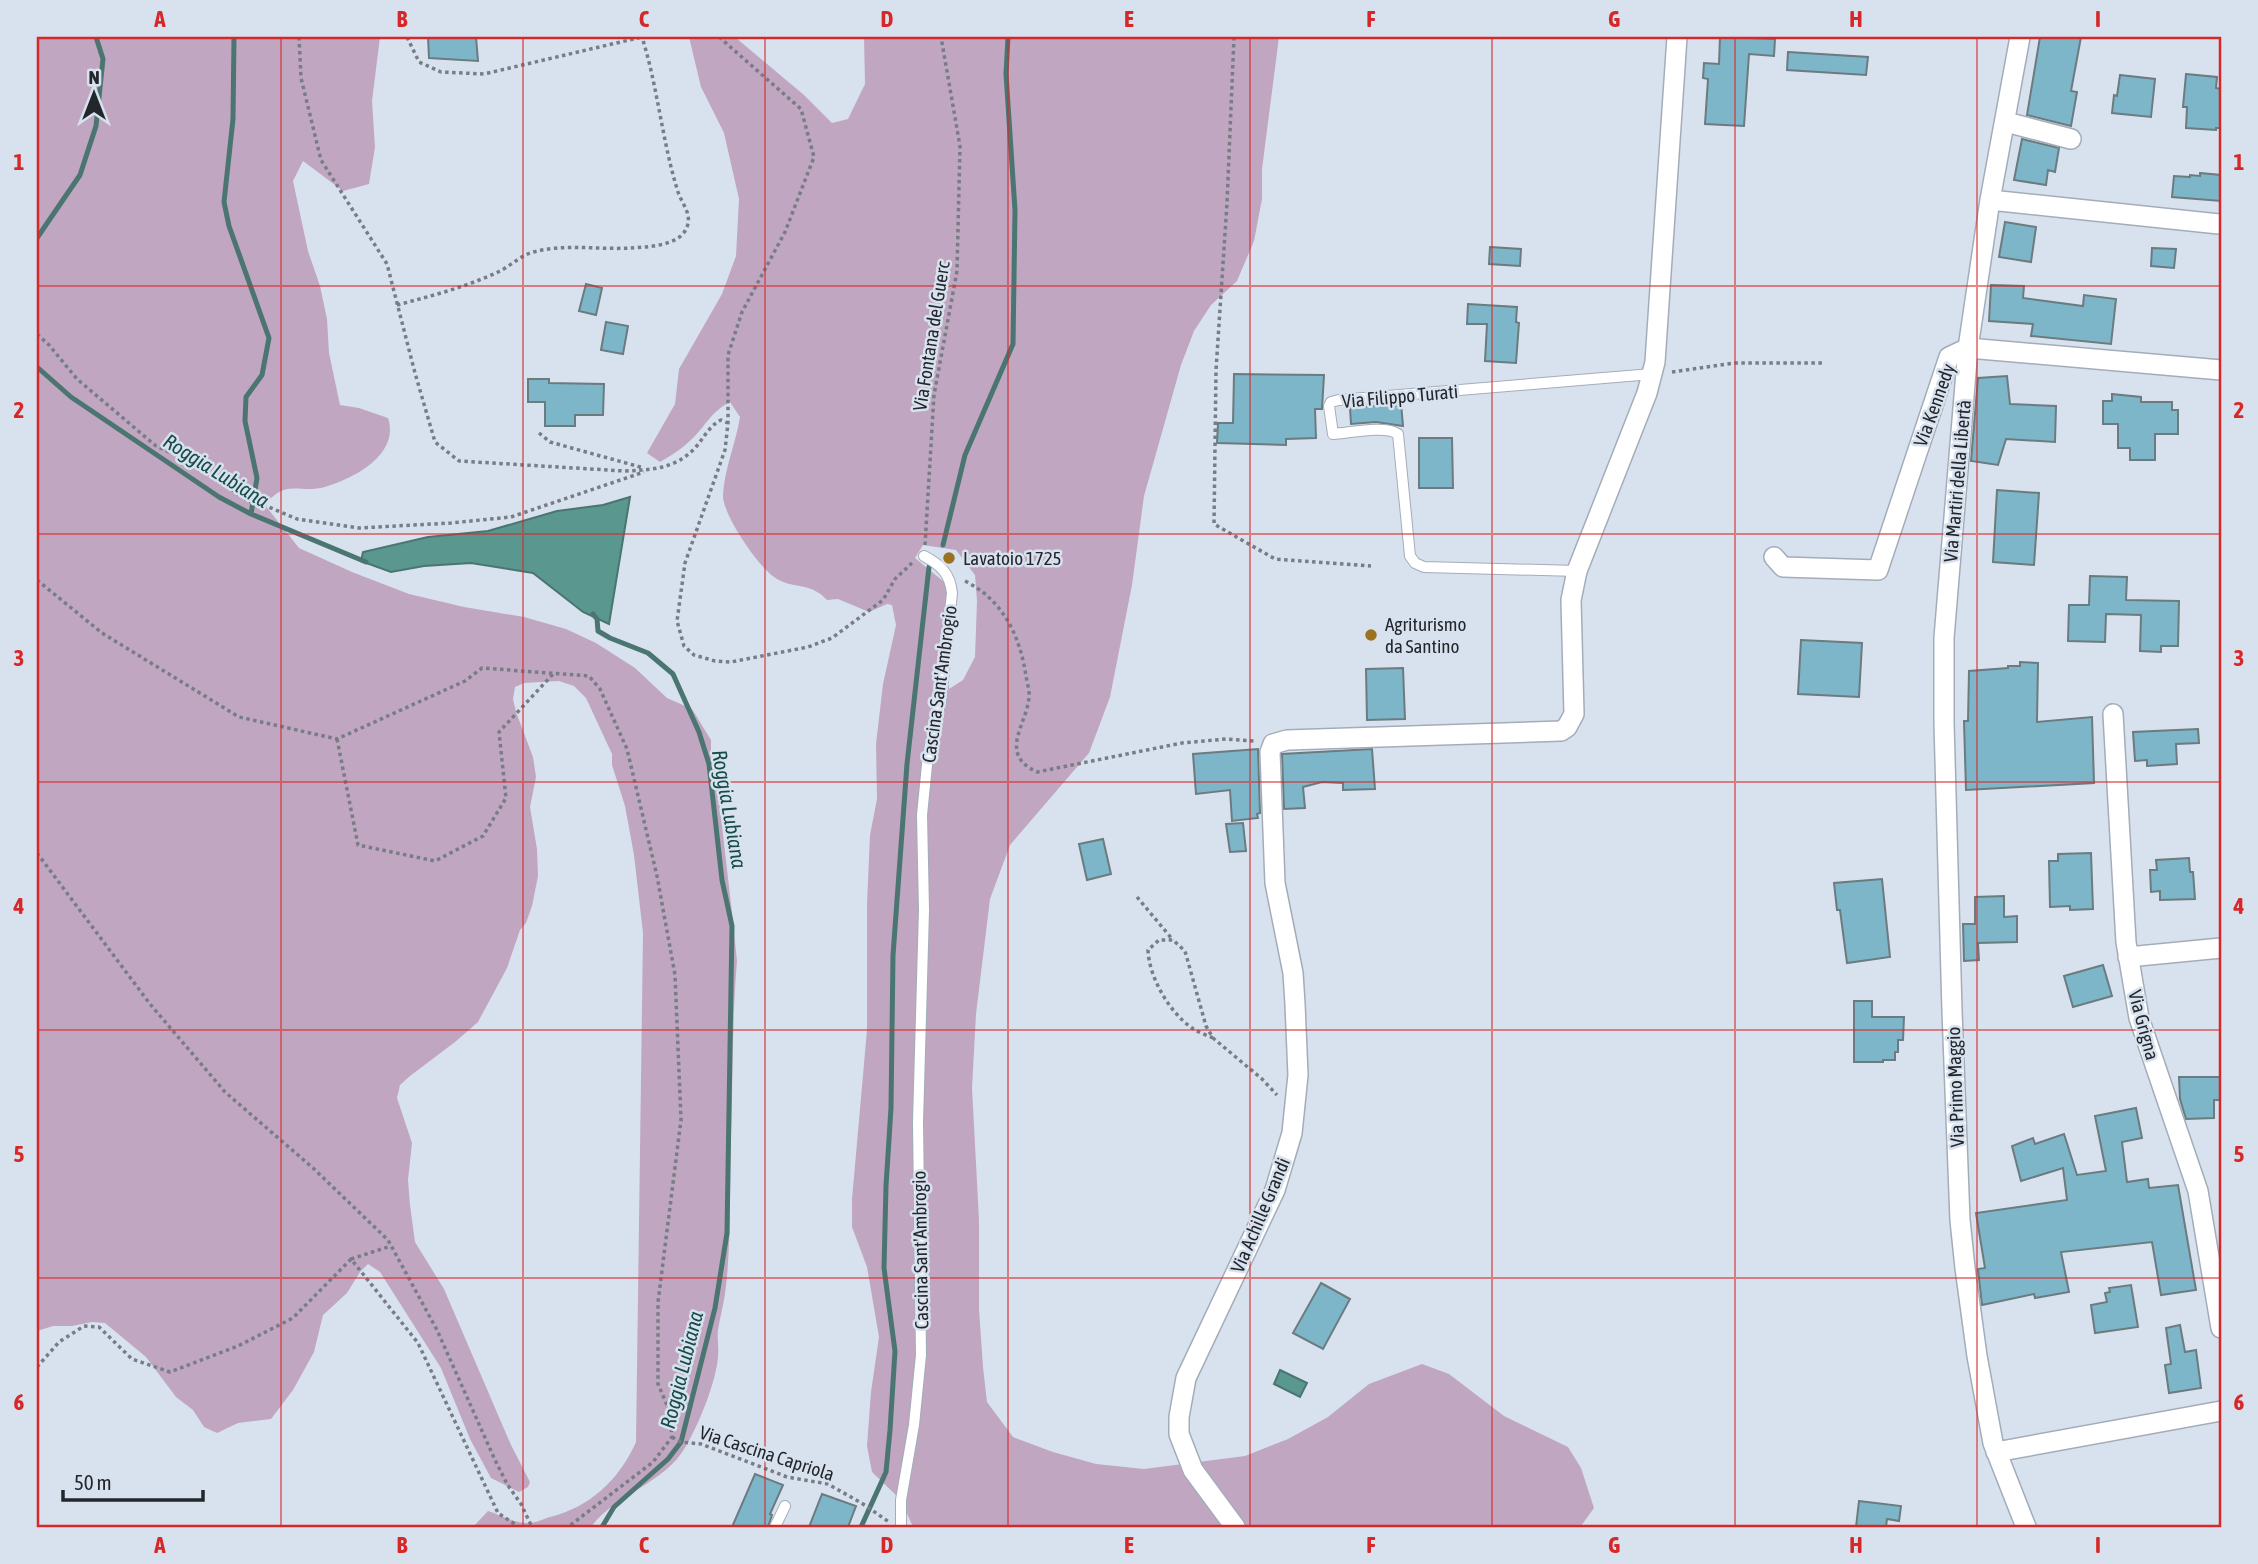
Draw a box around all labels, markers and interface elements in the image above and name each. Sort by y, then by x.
text: A [153,6,166,32]
text: B [397,6,408,32]
text: C [639,6,650,32]
text: D [881,6,894,32]
text: E [1124,6,1134,32]
text: F [1366,6,1376,32]
text: G [1608,6,1620,32]
text: H [1849,6,1863,32]
text: I [2095,6,2101,32]
north arrow [60,60,130,130]
text: N [88,66,100,88]
text: 1 [14,149,25,175]
text: 1 [2234,149,2245,175]
street label: Via Fontana del Guerc [908,259,954,412]
street label: Via Kennedy [1909,360,1959,449]
street label: Via Filippo Turati [1341,380,1459,412]
text: 2 [14,397,24,423]
text: 2 [2234,397,2244,423]
street label: Via Martiri della Libertà [1939,399,1975,563]
water label: Roggia Lubiana [159,428,274,512]
place label: Lavatoio 1725 [963,547,1062,569]
marker: Lavatoio 1725 [941,550,957,566]
street label: Cascina Sant'Ambrogio [917,604,961,764]
place label: Agriturismo da Santino [1385,613,1466,657]
marker: Agriturismo da Santino [1363,627,1379,643]
text: 3 [14,645,24,671]
text: 3 [2234,645,2244,671]
water label: Roggia Lubiana [708,748,752,870]
text: 4 [13,893,25,919]
text: 4 [2233,893,2245,919]
street label: Via Grigna [2124,988,2164,1062]
street label: Via Primo Maggio [1942,1026,1968,1148]
text: 5 [14,1141,25,1167]
text: 5 [2234,1141,2245,1167]
street label: Via Achille Grandi [1226,1154,1294,1276]
street label: Cascina Sant'Ambrogio [908,1170,932,1330]
water label: Roggia Lubiana [655,1308,707,1431]
text: 6 [14,1389,25,1415]
text: 6 [2234,1389,2245,1415]
street label: Via Cascina Capriola [697,1421,837,1485]
scale bar [63,1459,203,1503]
text: 50 m [74,1470,112,1494]
text: A [153,1532,166,1558]
text: B [397,1532,408,1558]
text: C [639,1532,650,1558]
text: D [881,1532,894,1558]
text: E [1124,1532,1134,1558]
text: F [1366,1532,1376,1558]
text: G [1608,1532,1620,1558]
text: H [1849,1532,1863,1558]
text: I [2095,1532,2101,1558]

